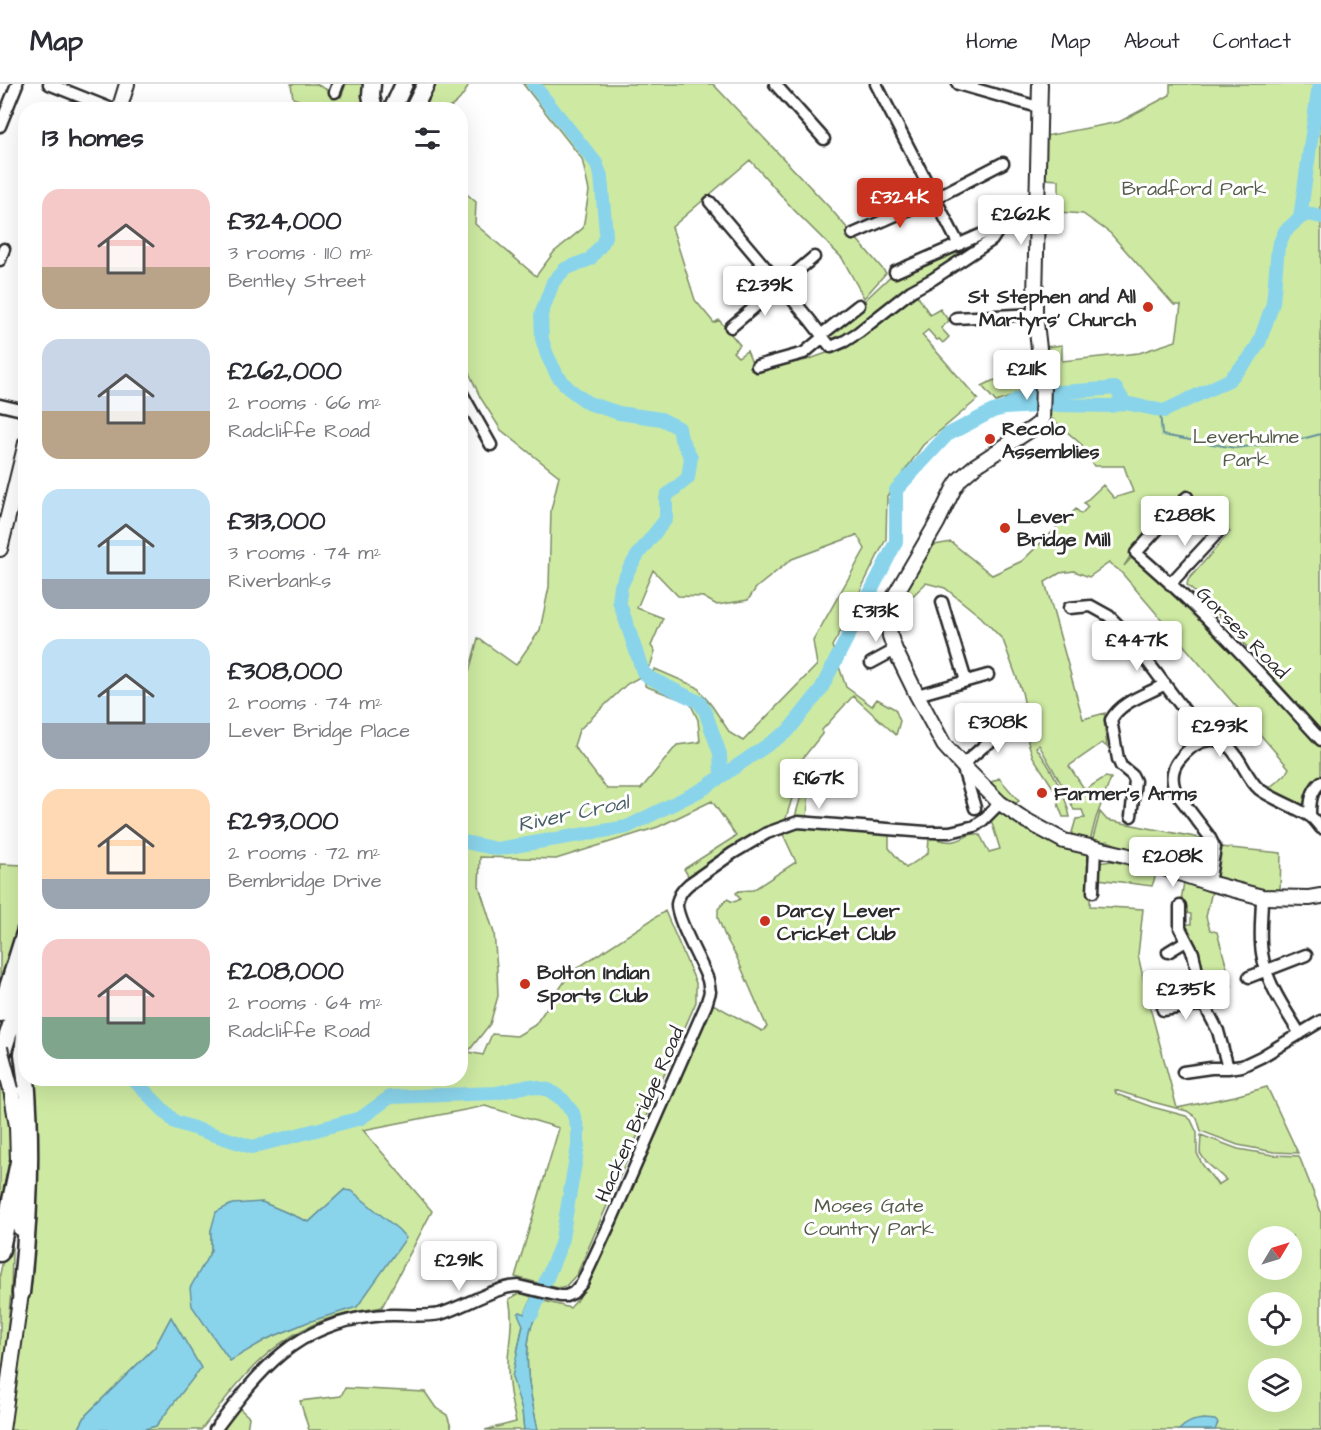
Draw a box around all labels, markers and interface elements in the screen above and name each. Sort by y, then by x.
text: Map [30,22,83,61]
text: Home [966,27,1018,56]
text: Map [1051,27,1091,56]
text: About [1124,27,1180,56]
text: Contact [1213,27,1291,56]
text: 13 homes [42,120,144,156]
icon: filters [411,122,444,155]
park label: Bradford Park [1122,175,1266,203]
pin: £324K [858,178,942,229]
text: £324K [871,183,929,211]
pin: £262K [979,195,1063,246]
text: £262K [992,200,1050,228]
text: £324,000 [228,203,342,239]
icon: home [90,213,162,285]
text: 3 rooms · 110 m² [228,239,373,267]
pin: £239K [723,266,807,317]
text: Bentley Street [228,267,366,295]
text: £239K [737,271,793,299]
place label: St Stephen and All Martyrs' Church [967,283,1137,335]
marker: St Stephen and All Martyrs' Church [1141,300,1155,314]
pin: £211K [985,350,1069,401]
text: £262,000 [228,353,342,389]
text: £211K [1007,355,1047,383]
icon: home [90,363,162,435]
text: 2 rooms · 66 m² [228,389,382,417]
place label: Recolo Assemblies [1002,415,1100,466]
text: Radcliffe Road [228,417,370,445]
park label: Leverhulme Park [1193,423,1299,474]
marker: Recolo Assemblies [983,432,997,446]
pin: £288K [1143,496,1227,547]
text: £288K [1155,501,1215,529]
text: £313,000 [228,503,326,539]
place label: Lever Bridge Mill [1017,503,1111,555]
icon: home [90,513,162,585]
marker: Lever Bridge Mill [998,521,1012,535]
text: 3 rooms · 74 m² [228,539,381,567]
text: Riverbanks [228,567,331,595]
street label: Gorses Road [1190,580,1295,685]
pin: £313K [834,592,918,643]
text: £313K [853,597,899,625]
pin: £447K [1095,621,1179,672]
text: £447K [1106,626,1168,654]
text: £308,000 [228,653,342,689]
icon: home [90,663,162,735]
text: 2 rooms · 74 m² [228,689,382,717]
pin: £308K [956,703,1040,754]
pin: £293K [1178,707,1262,758]
text: £308K [969,708,1027,736]
text: £293K [1192,712,1248,740]
text: Lever Bridge Place [228,717,410,745]
pin: £167K [777,759,861,810]
text: £167K [794,764,844,792]
place label: Farmer's Arms [1054,780,1197,808]
marker: Farmer's Arms [1035,786,1049,800]
water label: River Croal [515,787,634,839]
text: £293,000 [228,803,339,839]
icon: home [90,813,162,885]
pin: £208K [1131,837,1215,888]
text: 2 rooms · 72 m² [228,839,380,867]
text: £208K [1143,842,1203,870]
text: Bembridge Drive [228,867,382,895]
place label: Darcy Lever Cricket Club [777,897,901,948]
marker: Darcy Lever Cricket Club [758,914,772,928]
text: £208,000 [228,953,344,989]
place label: Bolton Indian Sports Club [536,959,649,1010]
icon: home [90,963,162,1035]
pin: £235K [1144,970,1228,1021]
text: £235K [1157,975,1215,1003]
marker: Bolton Indian Sports Club [518,977,532,991]
text: 2 rooms · 64 m² [228,989,383,1017]
text: Radcliffe Road [228,1017,370,1045]
street label: Hacken Bridge Road [589,1022,692,1207]
park label: Moses Gate Country Park [804,1192,934,1244]
north arrow [1248,1226,1302,1280]
map controls [1248,1226,1302,1412]
pin: £291K [417,1241,501,1292]
text: £291K [435,1246,483,1274]
button: locate [1248,1292,1302,1346]
button: layers [1248,1358,1302,1412]

